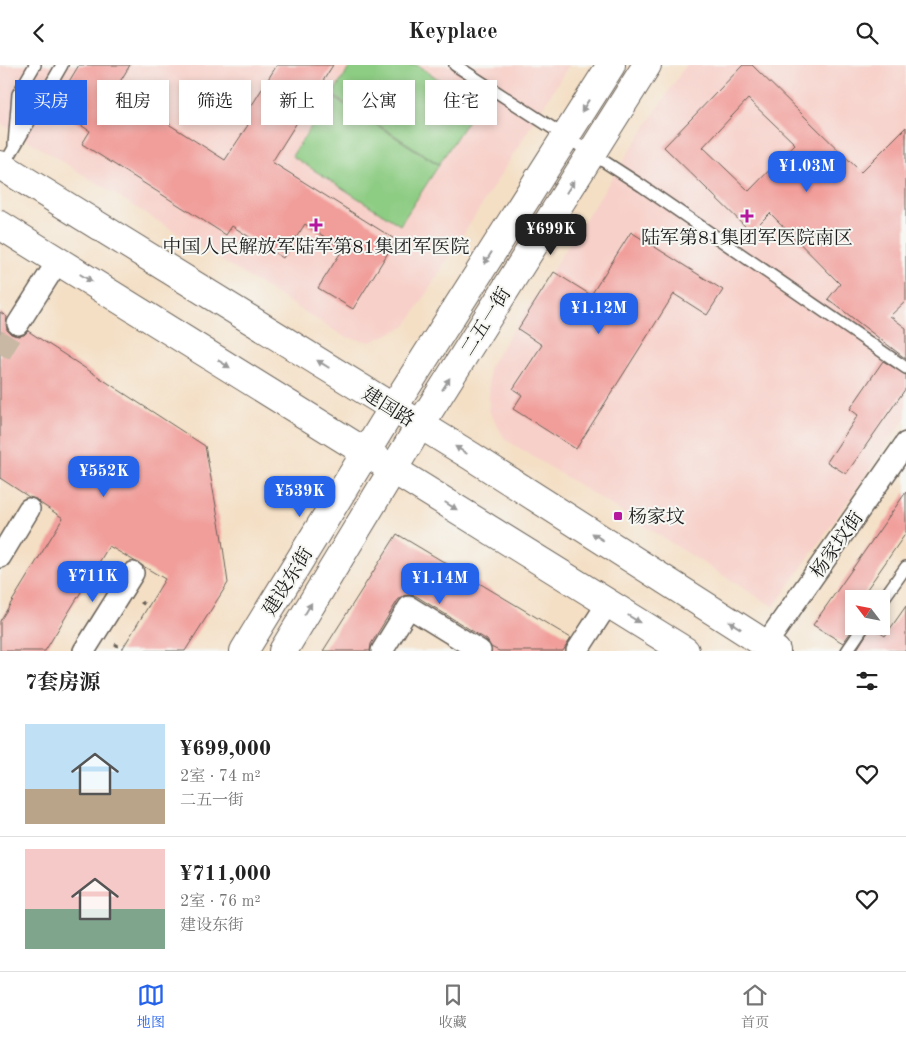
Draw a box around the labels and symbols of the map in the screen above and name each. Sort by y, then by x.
one-way arrow [580,100,589,113]
pin: ¥1.03M [766,151,848,193]
one-way arrow [565,180,575,194]
marker: 陆军第81集团军医院南区 [740,209,754,223]
pin: ¥699K [516,213,586,256]
marker: 中国人民解放军陆军第81集团军医院 [309,218,323,232]
place label: 陆军第81集团军医院南区 [641,227,853,249]
place label: 中国人民解放军陆军第81集团军医院 [162,236,470,258]
one-way arrow [484,252,493,265]
one-way arrow [79,274,93,283]
street label: 二五一街 [457,284,515,360]
pin: ¥1.12M [558,293,640,335]
one-way arrow [218,360,231,369]
one-way arrow [316,360,329,369]
one-way arrow [441,377,450,390]
street label: 建国路 [358,383,418,431]
one-way arrow [454,445,467,455]
pin: ¥552K [69,455,139,498]
pin: ¥539K [265,475,335,518]
one-way arrow [445,501,458,510]
place label: 杨家坟 [628,506,685,528]
street label: 杨家坟街 [806,507,868,582]
marker: 杨家坟 [612,510,624,522]
one-way arrow [591,533,604,542]
street label: 建设东街 [259,544,317,620]
pin: ¥711K [58,561,128,603]
pin: ¥1.14M [399,563,481,605]
north arrow [845,590,890,635]
one-way arrow [304,603,313,616]
one-way arrow [627,615,640,624]
one-way arrow [728,620,741,629]

